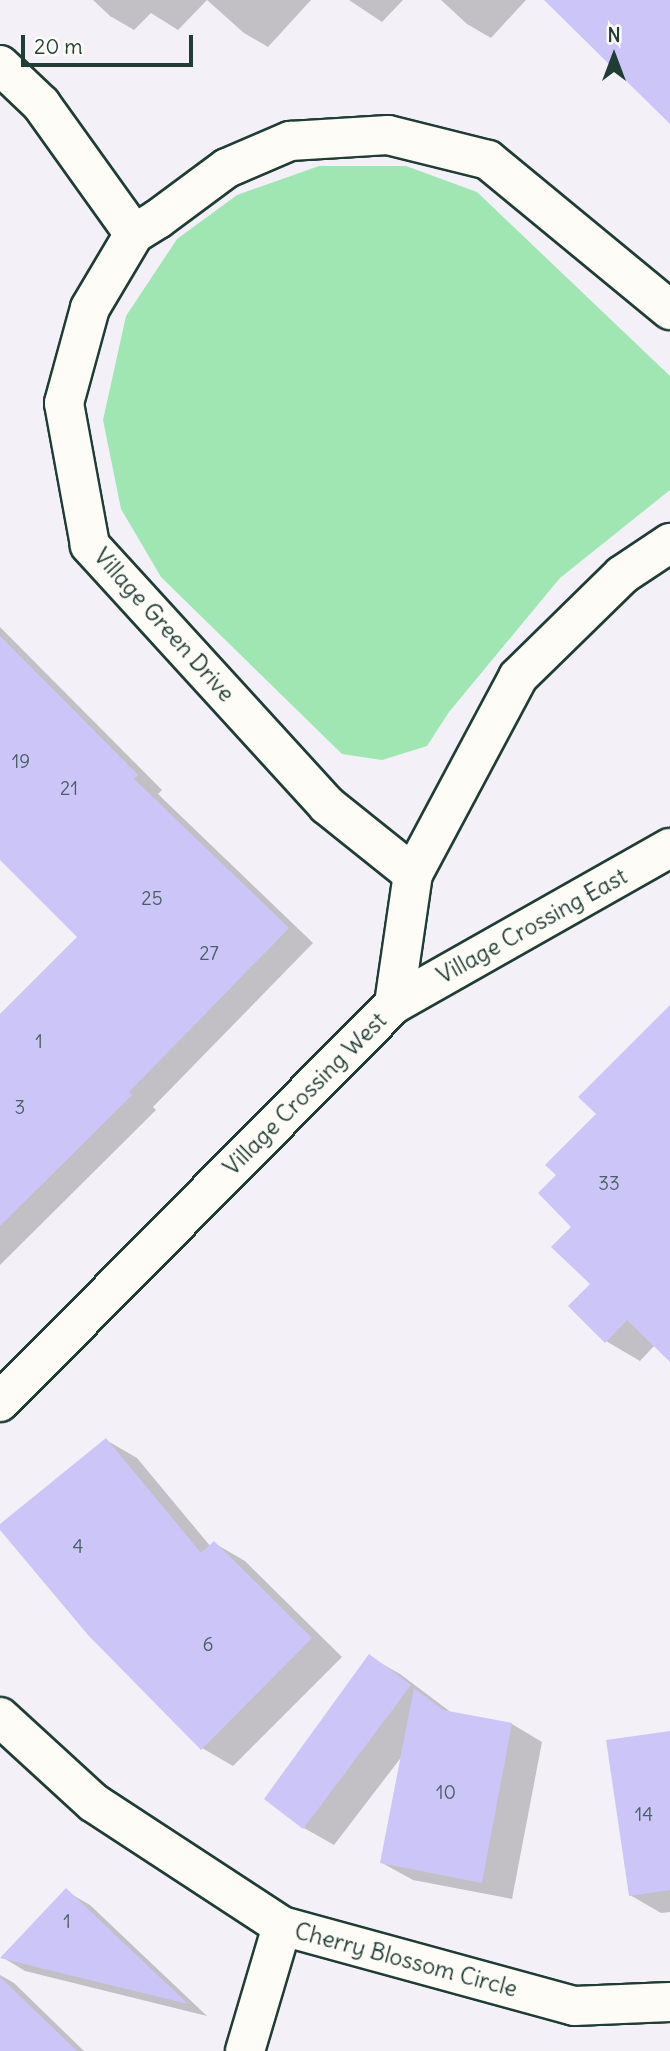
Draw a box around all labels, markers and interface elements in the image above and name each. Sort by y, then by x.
scale bar [24,21,196,65]
north arrow [579,21,649,91]
text: N [607,23,621,47]
text: 20 m [34,33,83,60]
street label: Village Green Drive [88,543,240,707]
house number: 19 [12,751,30,773]
house number: 21 [60,778,78,800]
street label: Village Crossing East [432,862,632,990]
house number: 25 [141,888,163,910]
house number: 27 [199,943,219,965]
street label: Village Crossing West [218,1007,392,1181]
house number: 1 [35,1031,43,1053]
house number: 3 [15,1097,25,1119]
house number: 33 [598,1173,620,1195]
house number: 4 [73,1536,83,1558]
house number: 6 [203,1634,213,1656]
house number: 10 [436,1782,456,1804]
house number: 14 [635,1804,653,1826]
house number: 1 [63,1911,71,1933]
street label: Cherry Blossom Circle [292,1917,520,2003]

